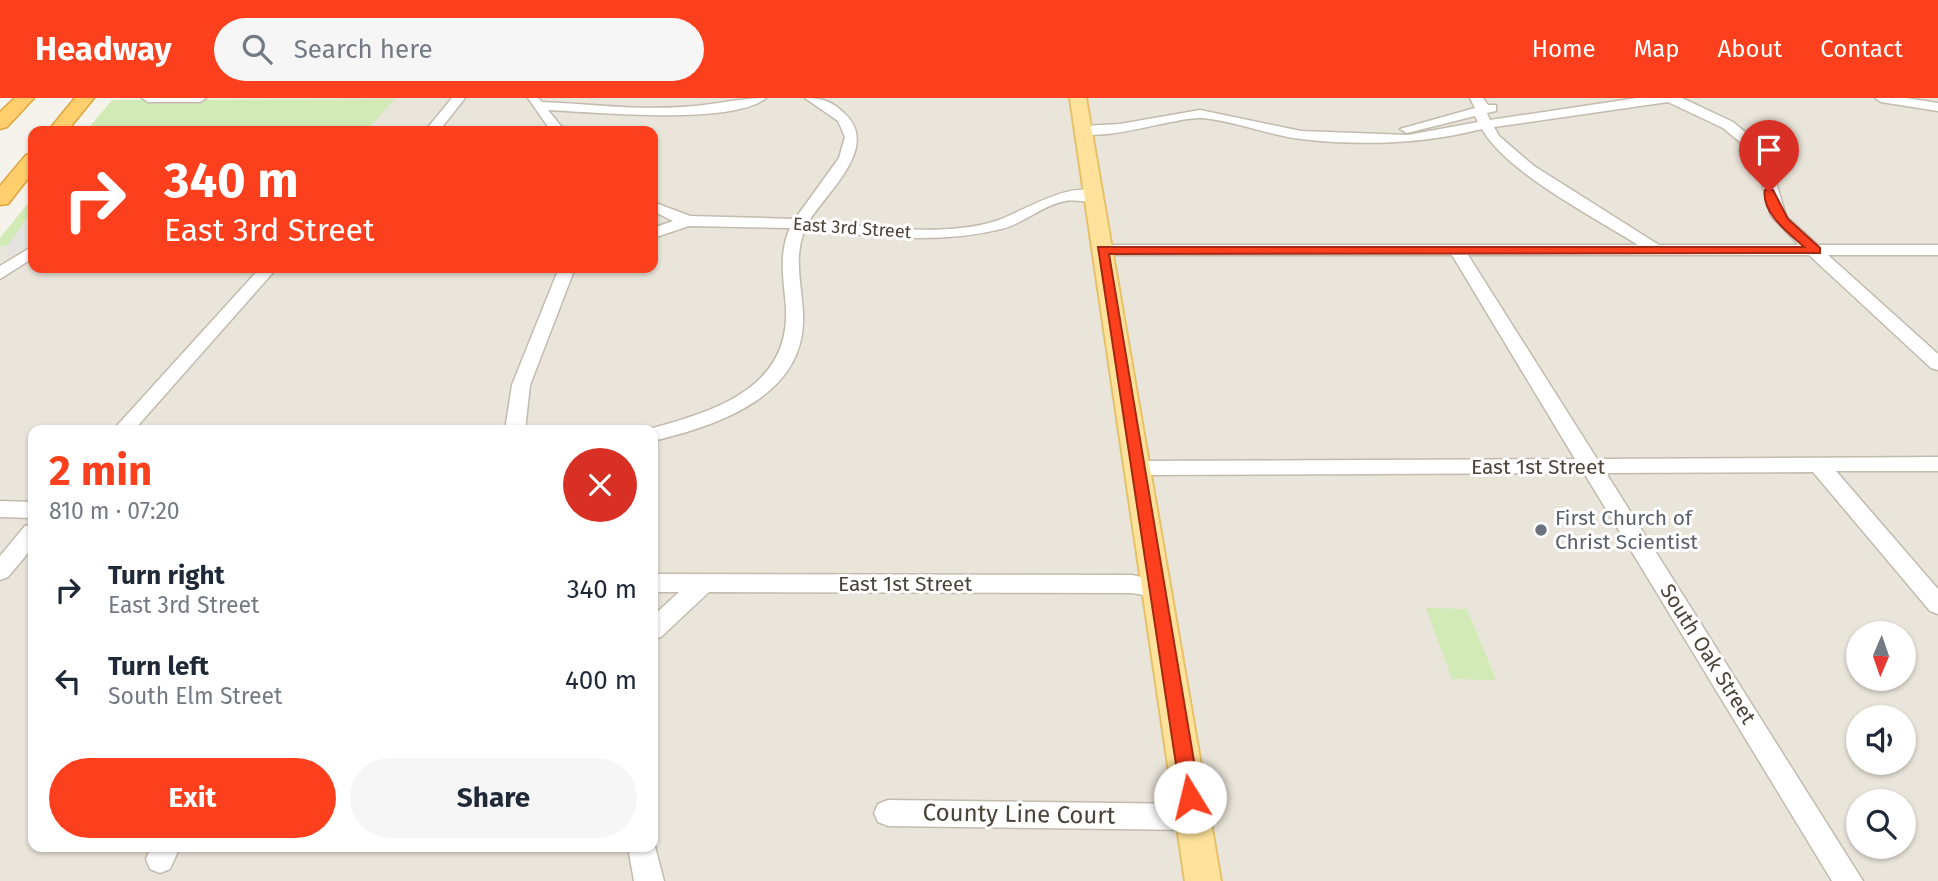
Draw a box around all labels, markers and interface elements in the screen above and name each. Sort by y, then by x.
search box [214,18,704,81]
text: Headway [35,29,172,69]
icon: search [238,30,276,68]
text: Search here [294,34,433,65]
text: Home [1532,35,1596,63]
text: Map [1634,35,1680,63]
text: About [1718,35,1782,63]
text: Contact [1820,35,1903,63]
pin [1739,120,1799,192]
icon: arrive [1750,131,1788,169]
text: 340 m [164,151,299,210]
icon: right [49,154,140,245]
text: East 3rd Street [164,211,375,249]
street label: East 3rd Street [792,213,912,243]
text: 2 min [49,446,152,496]
button: close [563,448,637,522]
street label: East 1st Street [1471,454,1606,480]
text: 810 m · 07:20 [49,497,180,525]
place label: First Church of Christ Scientist [1555,505,1698,555]
marker: First Church of Christ Scientist [1533,522,1549,538]
text: Turn right [108,560,225,591]
icon: right [49,571,87,609]
street label: East 1st Street [838,571,973,597]
text: 340 m [567,574,637,605]
street label: South Oak Street [1654,579,1762,729]
text: East 3rd Street [108,591,259,619]
north arrow [1846,621,1916,691]
map controls [1846,621,1916,859]
text: Turn left [108,651,209,682]
icon: left [49,662,87,700]
text: 400 m [565,665,637,696]
text: South Elm Street [108,682,282,710]
button: sound [1846,705,1916,775]
button: Exit [49,758,336,838]
button: Share [350,758,637,838]
position arrow [1153,760,1227,834]
button: search [1846,789,1916,859]
street label: County Line Court [922,798,1116,830]

